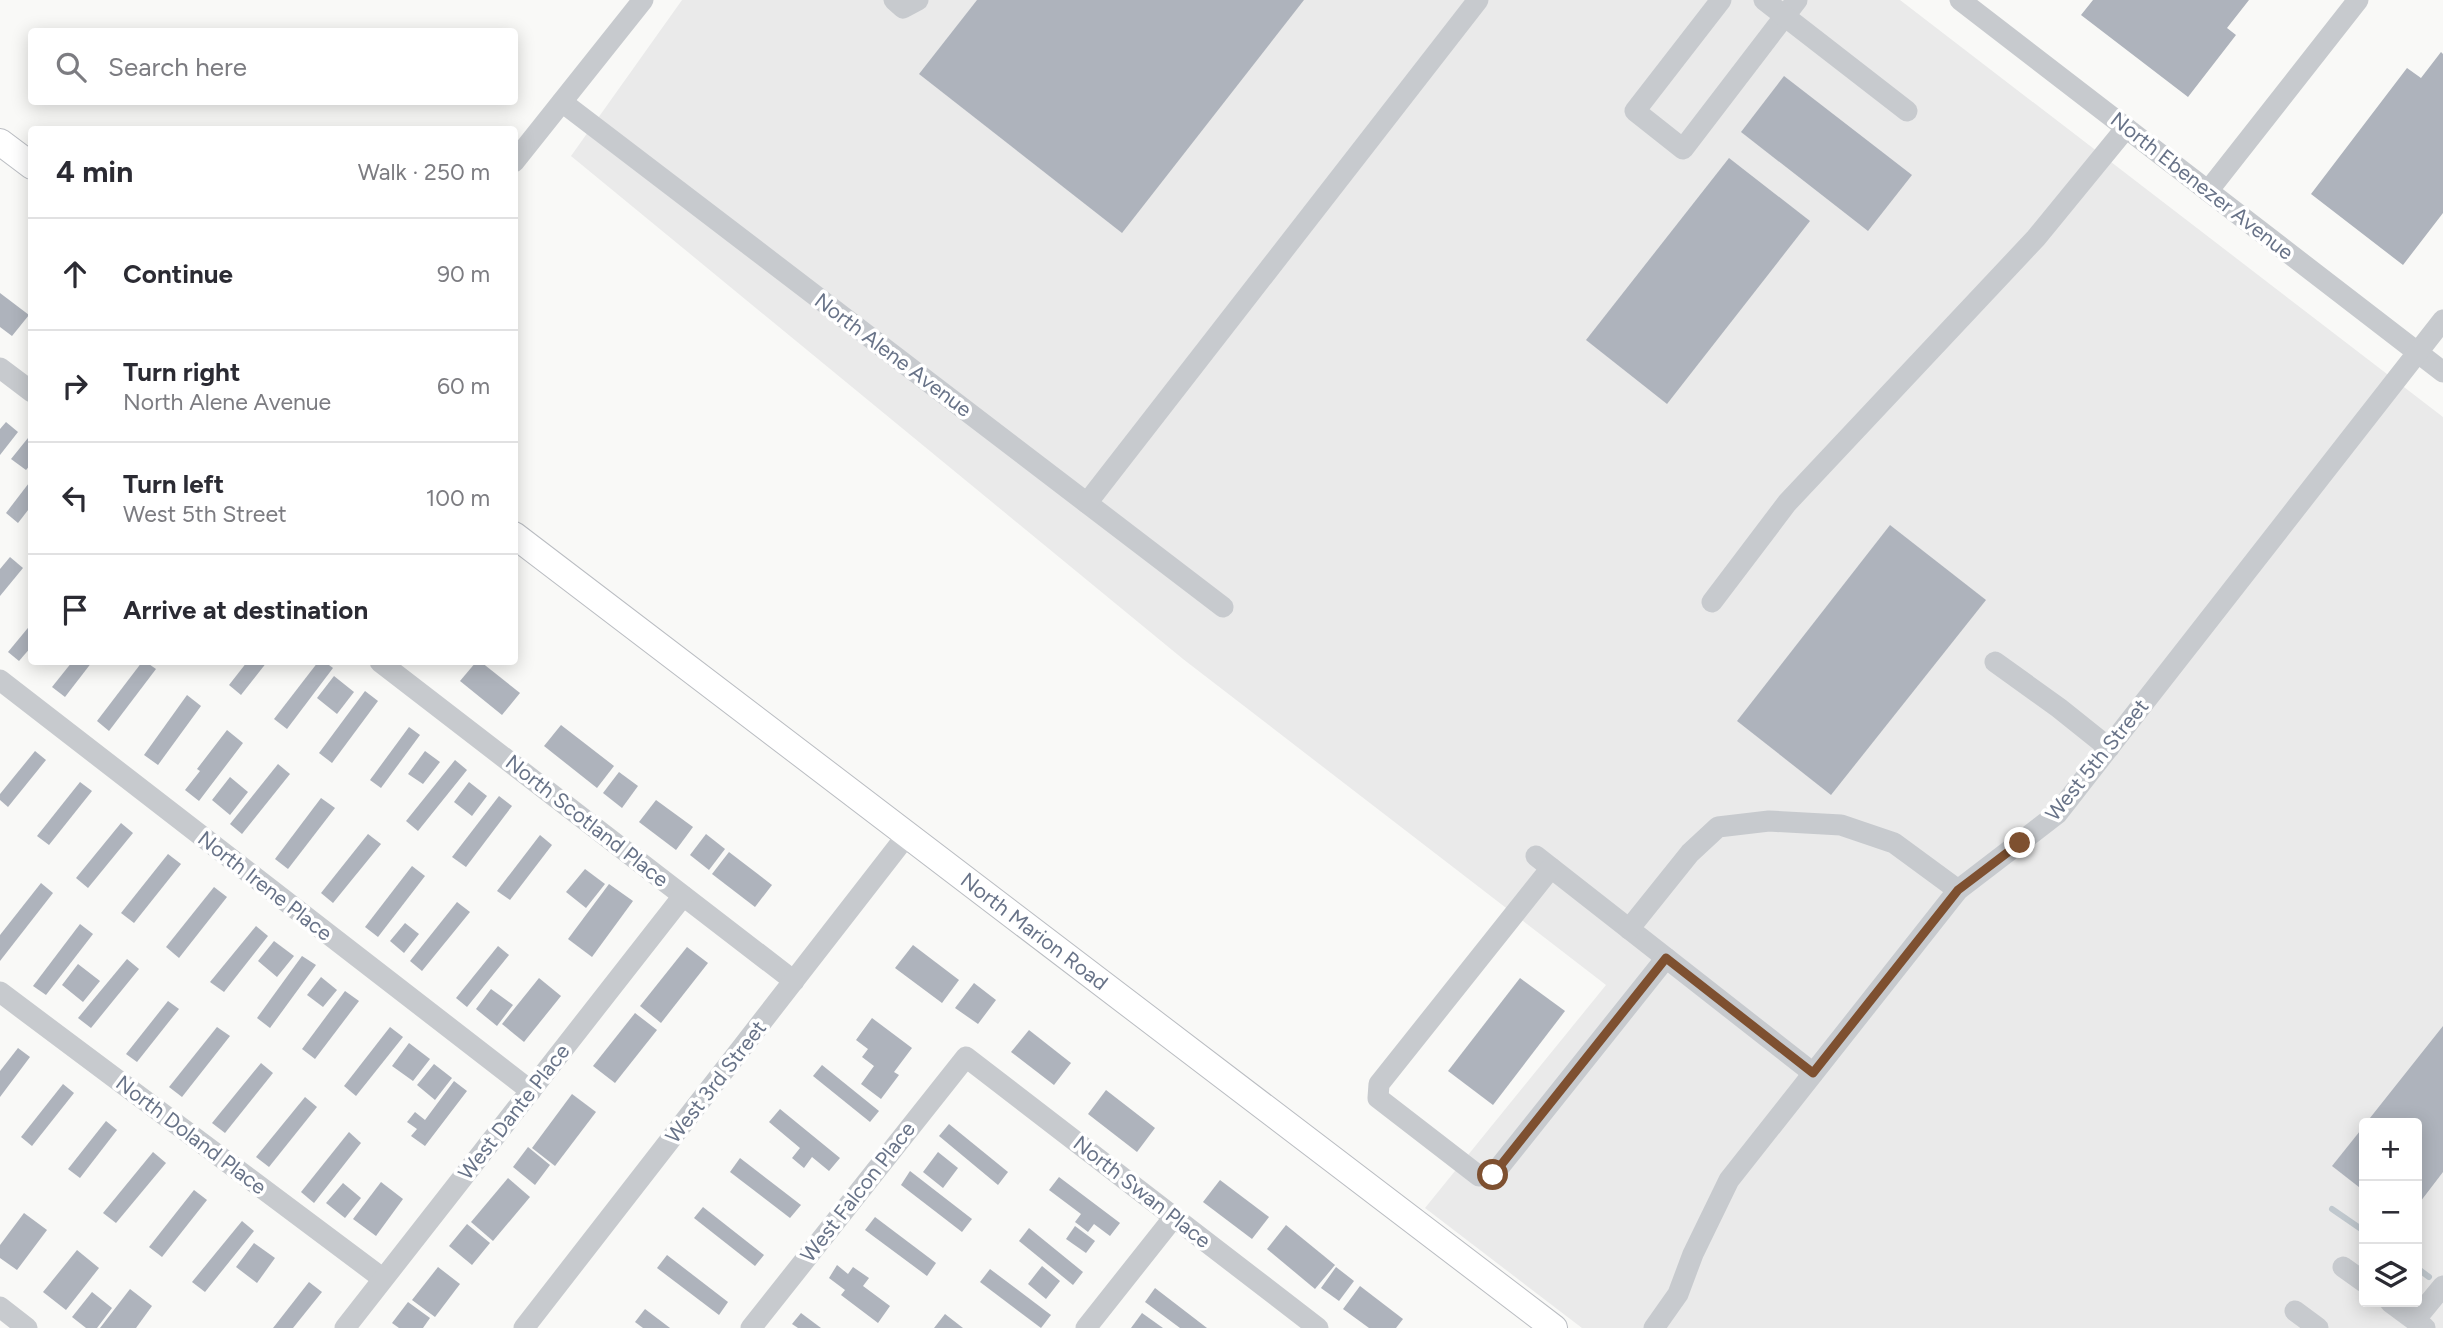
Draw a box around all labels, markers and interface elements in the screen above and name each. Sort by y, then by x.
search box [28,28,518,105]
icon: search [52,48,90,86]
text: Search here [108,51,247,83]
street label: North Ebenezer Avenue [2106,107,2299,265]
text: 4 min [56,153,133,190]
text: Walk · 250 m [358,158,490,186]
icon: ahead [56,255,94,293]
text: Continue [123,258,233,290]
text: 90 m [437,260,490,288]
street label: North Alene Avenue [810,287,977,422]
text: Turn right [123,356,240,388]
icon: right [56,367,94,405]
text: 60 m [437,372,490,400]
text: North Alene Avenue [123,388,331,416]
text: Turn left [123,468,224,500]
icon: left [56,479,94,517]
text: 100 m [426,484,490,512]
text: West 5th Street [123,500,287,528]
icon: arrive [56,591,94,629]
text: Arrive at destination [123,594,368,626]
street label: West 5th Street [2040,694,2153,826]
street label: North Scotland Place [501,749,674,892]
street label: North Irene Place [193,825,337,946]
route end [2004,827,2035,858]
street label: North Marion Road [956,867,1113,995]
street label: West 3rd Street [660,1015,771,1148]
street label: West Dante Place [453,1039,574,1185]
street label: North Doland Place [111,1070,271,1199]
street label: West Falcon Place [795,1117,920,1267]
map controls [2359,1118,2422,1307]
button: + [2359,1118,2422,1181]
street label: North Swan Place [1069,1130,1216,1253]
route start [1477,1159,1508,1190]
button: − [2359,1181,2422,1244]
button: layers [2359,1244,2422,1307]

